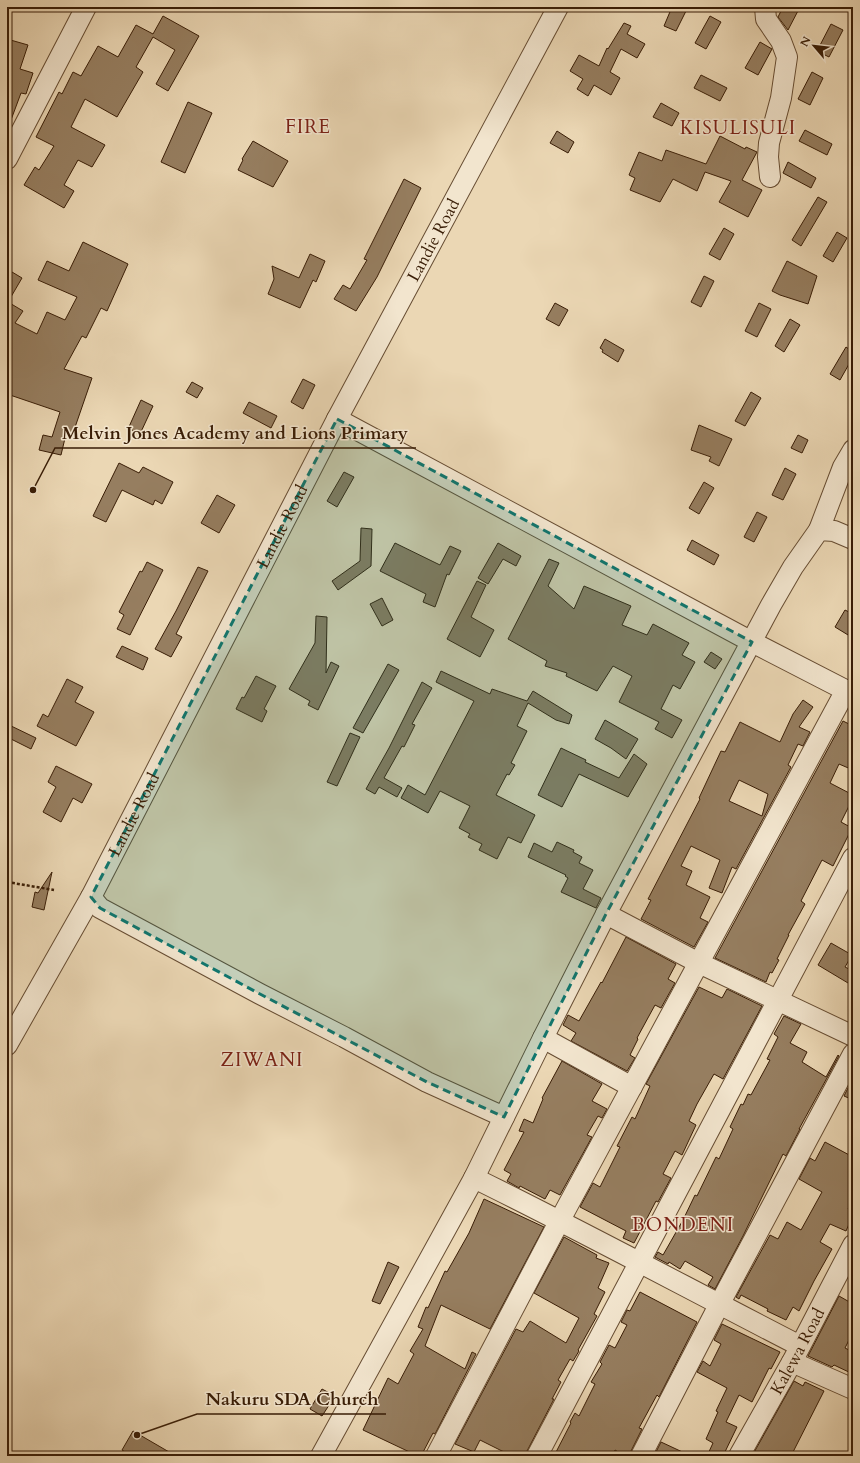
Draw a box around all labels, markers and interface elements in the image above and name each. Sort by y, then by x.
north arrow [794,26,834,66]
text: N [797,33,815,49]
district label: FIRE [285,114,331,140]
district label: KISULISULI [680,115,796,141]
street label: Landie Road [401,194,465,285]
callout: Melvin Jones Academy and Lions Primary [55,418,416,448]
text: Melvin Jones Academy and Lions Primary [62,421,409,446]
street label: Landie Road [251,481,313,572]
street label: Landie Road [102,769,164,860]
district label: ZIWANI [220,1047,304,1073]
district label: BONDENI [632,1212,734,1238]
street label: Kalewa Road [765,1304,830,1399]
callout: Nakuru SDA Church [197,1384,386,1414]
text: Nakuru SDA Church [205,1387,379,1412]

